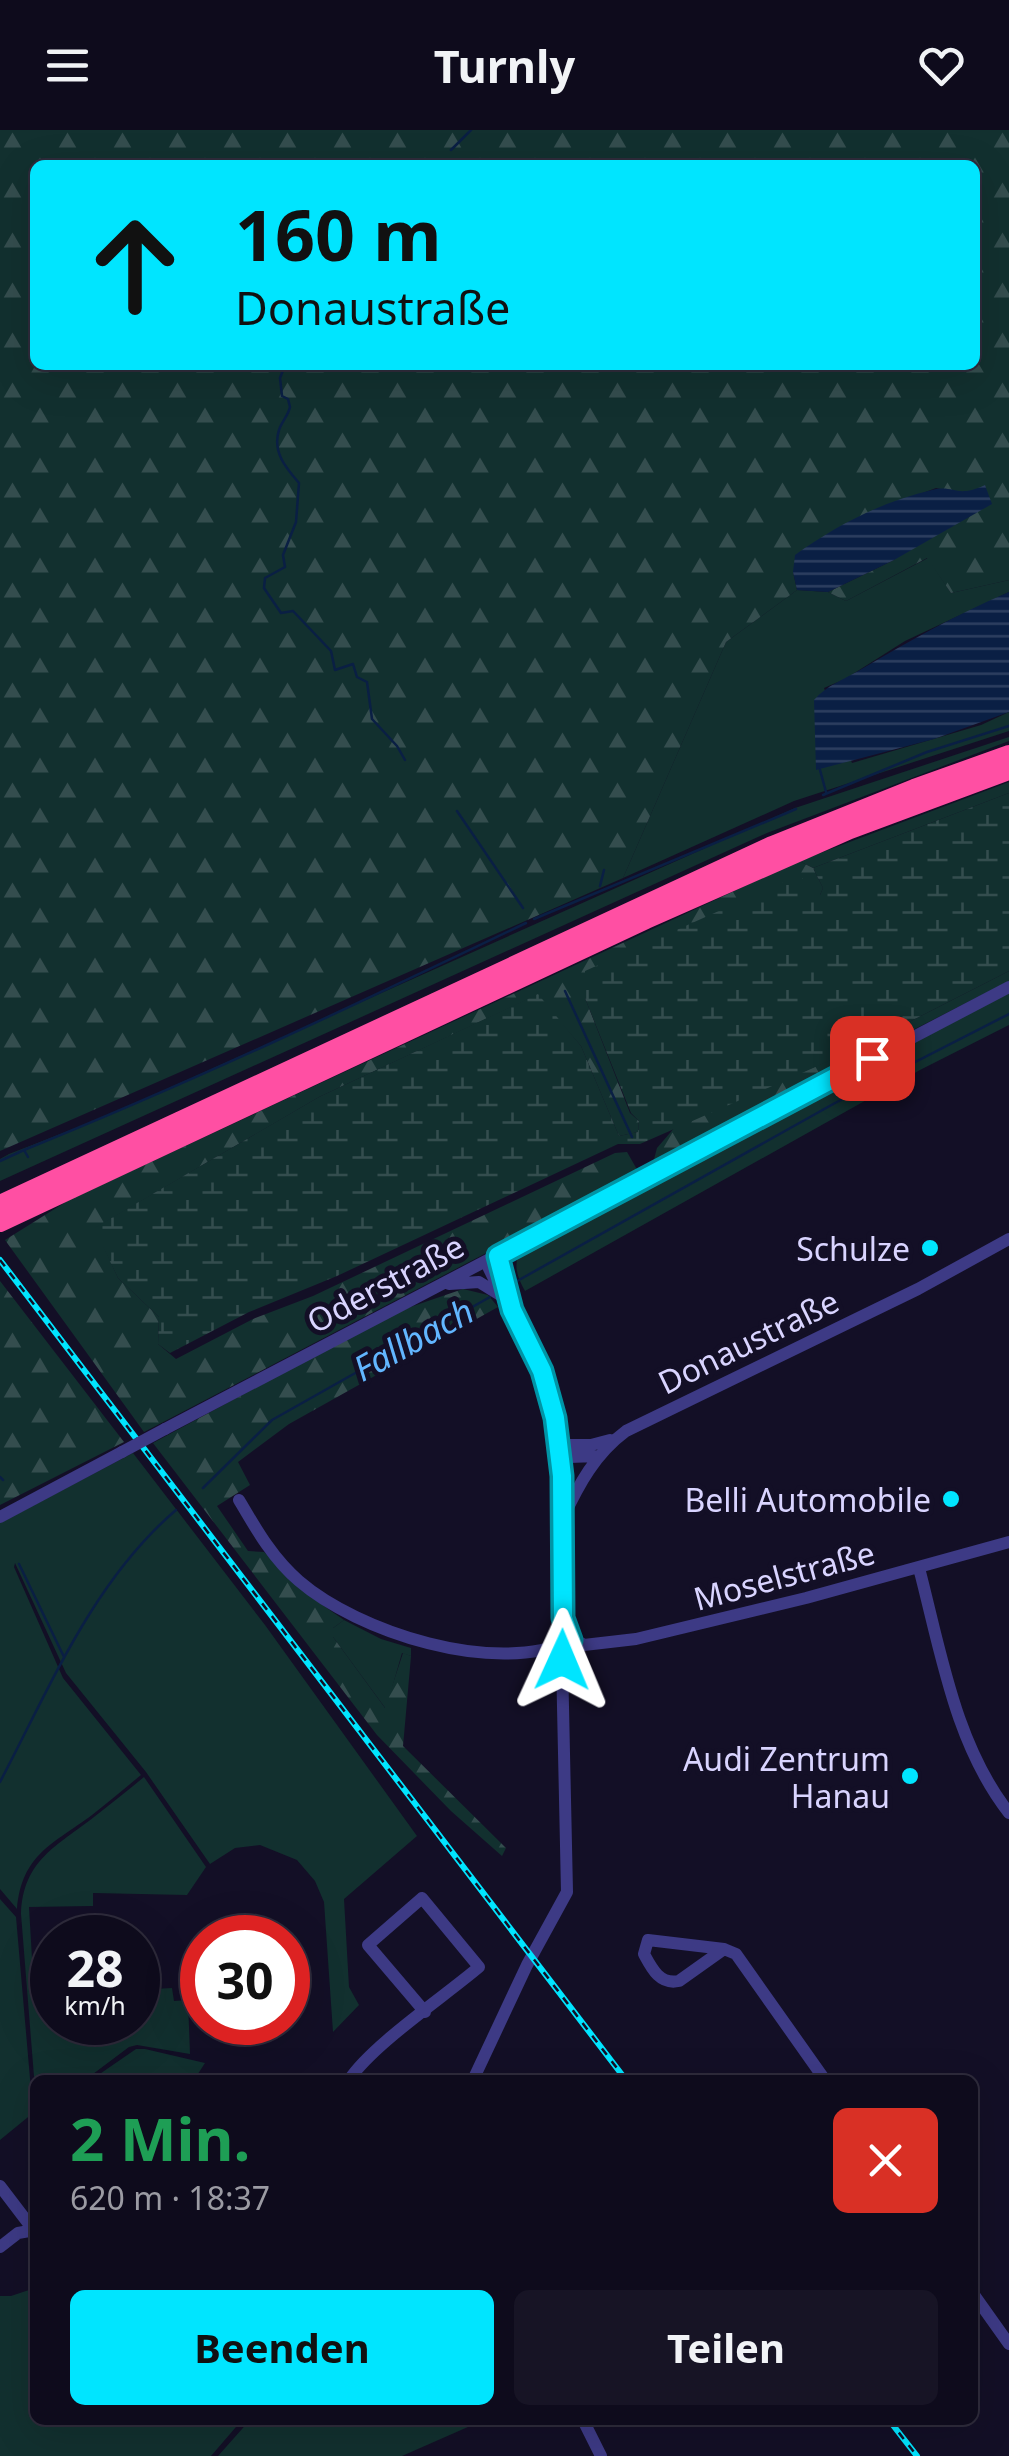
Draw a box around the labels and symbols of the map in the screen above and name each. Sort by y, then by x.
pin [830,1016,915,1101]
street label: Oderstraße [299,1224,471,1342]
place label: Schulze [796,1227,910,1270]
marker: Schulze [919,1237,941,1259]
street label: Donaustraße [651,1279,845,1403]
water label: Fallbach [344,1287,482,1391]
place label: Belli Automobile [684,1478,931,1521]
marker: Belli Automobile [940,1488,962,1510]
street label: Moselstraße [689,1530,879,1620]
position arrow [510,1608,614,1712]
place label: Audi Zentrum Hanau [683,1737,890,1817]
marker: Audi Zentrum Hanau [899,1765,921,1787]
speed limit sign: 30 [180,1915,310,2045]

